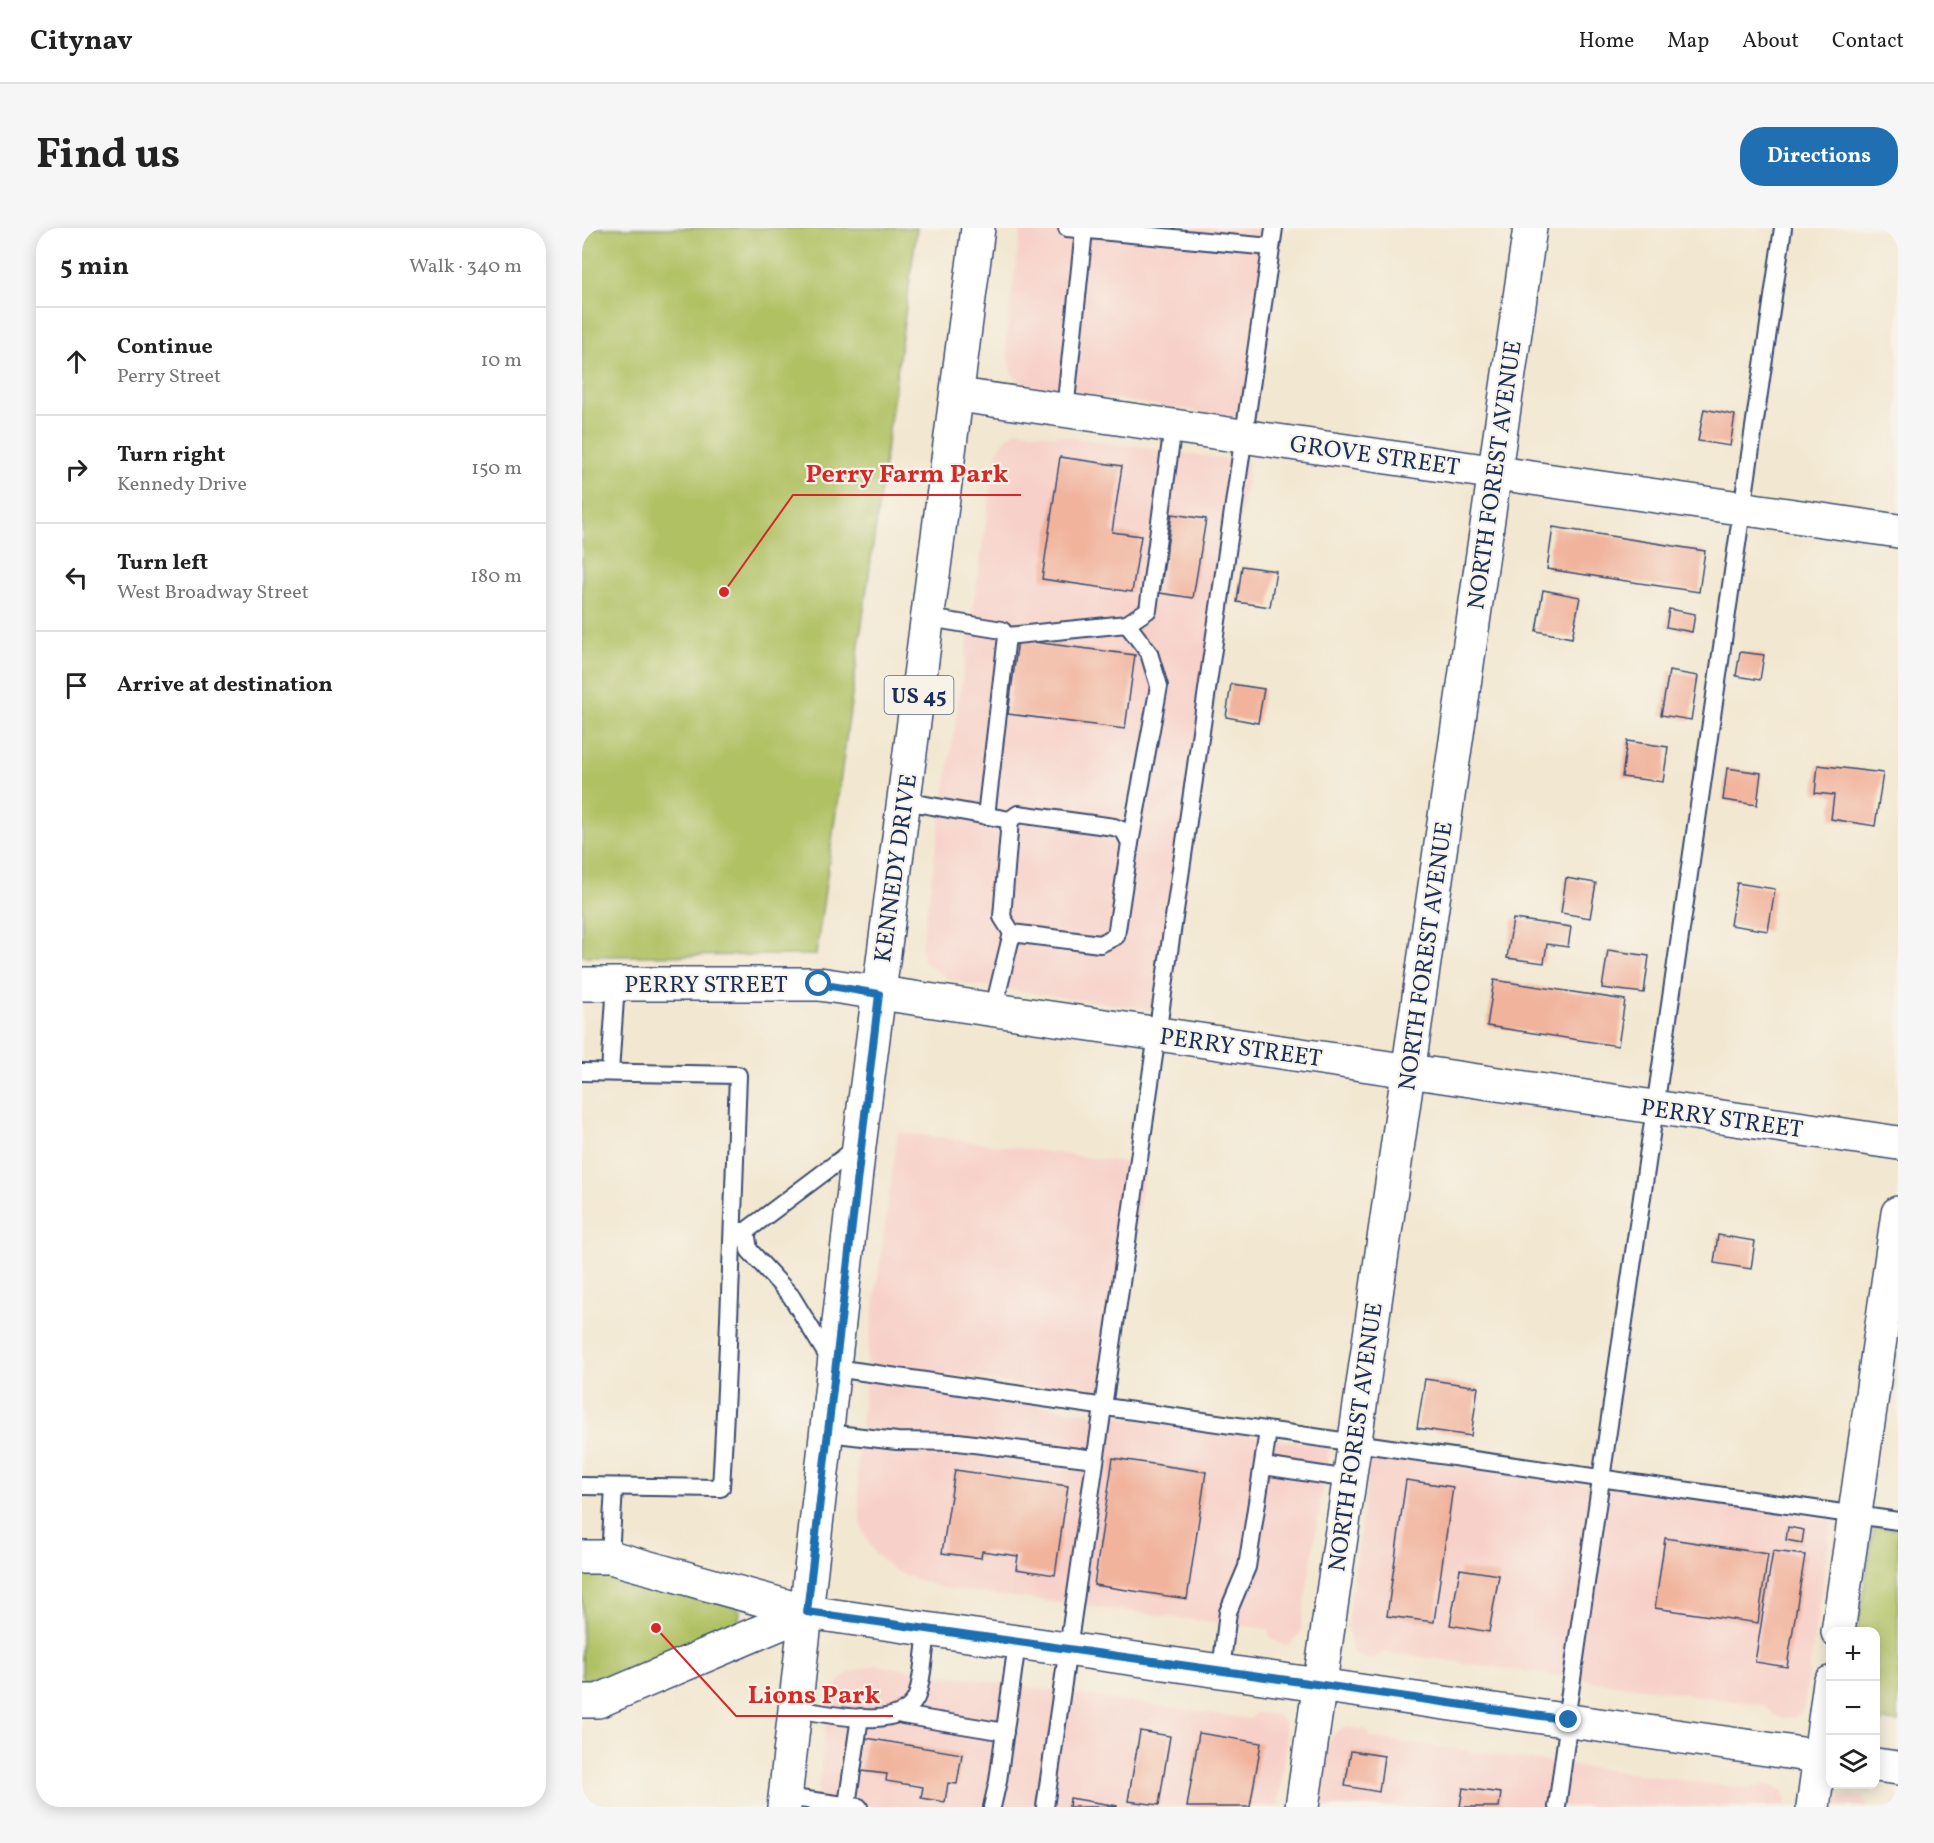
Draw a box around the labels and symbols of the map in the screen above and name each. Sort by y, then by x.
street label: NORTH FOREST AVENUE [1460,339,1532,612]
street label: GROVE STREET [1288,428,1462,486]
callout: Perry Farm Park [793,451,1021,495]
text: Perry Farm Park [805,457,1009,493]
road number: US 45 [884,676,954,714]
street label: KENNEDY DRIVE [867,772,927,965]
street label: NORTH FOREST AVENUE [1391,820,1463,1093]
street label: PERRY STREET [624,969,788,1003]
route start [805,970,831,996]
street label: PERRY STREET [1157,1021,1324,1077]
street label: PERRY STREET [1638,1092,1805,1148]
street label: NORTH FOREST AVENUE [1321,1301,1393,1574]
callout: Lions Park [736,1672,893,1716]
text: Lions Park [748,1678,880,1714]
route end [1555,1706,1581,1732]

